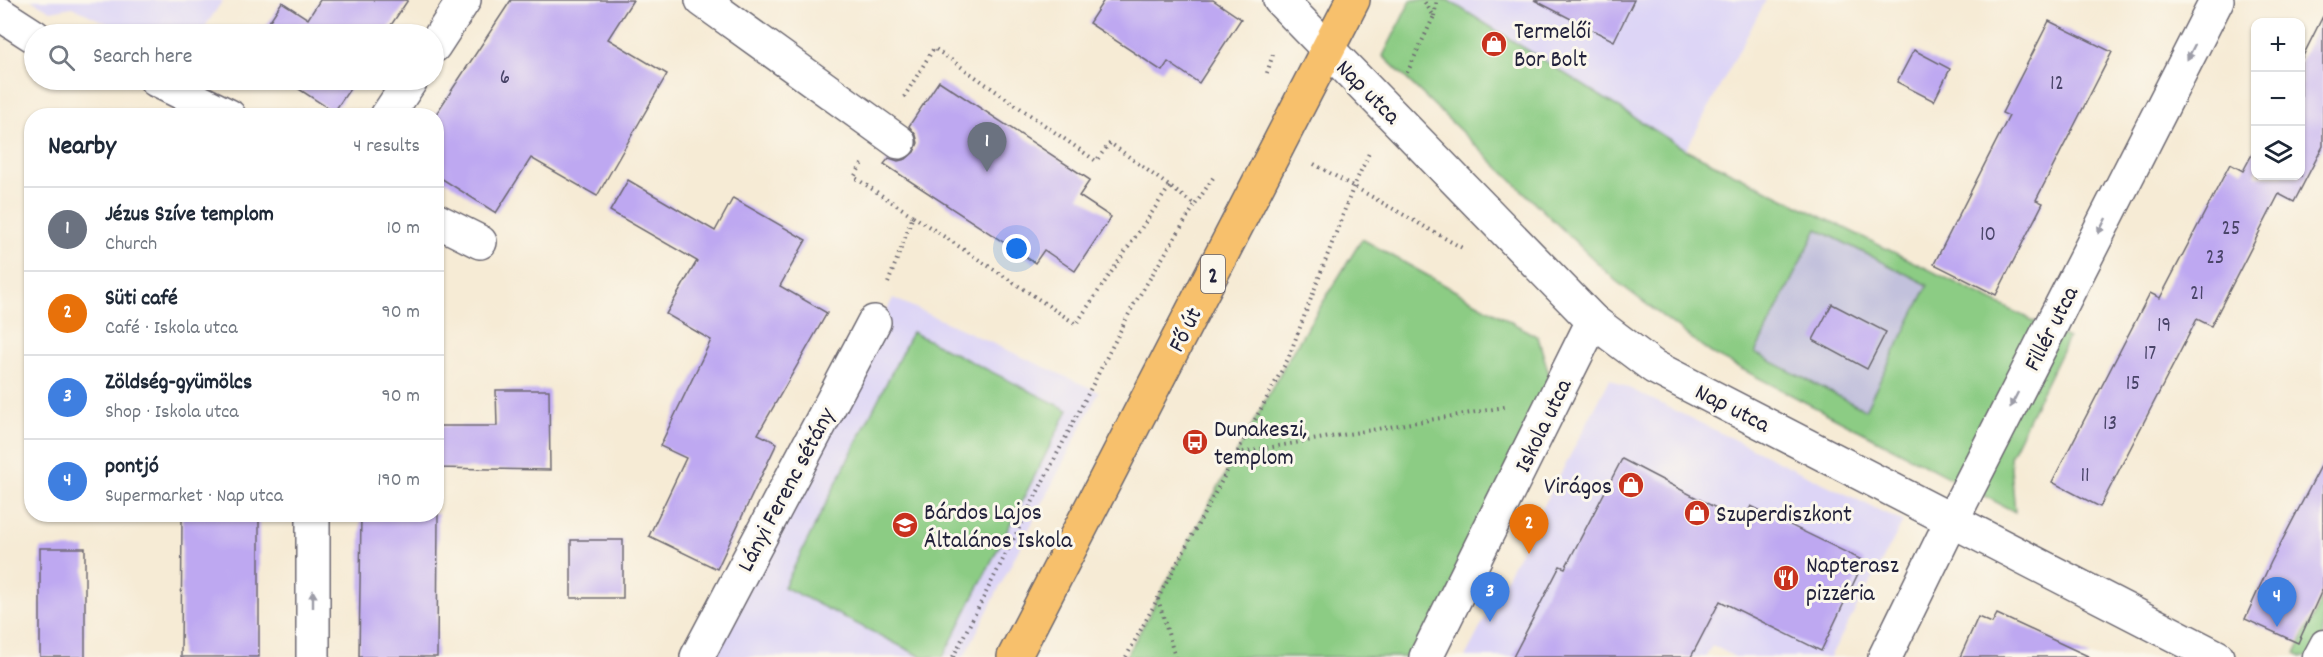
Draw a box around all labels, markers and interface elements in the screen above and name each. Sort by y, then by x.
place label: Termelői Bor Bolt [1514,16,1591,78]
map controls [2251,18,2305,180]
button: + [2251,18,2305,72]
search box [24,24,444,90]
shop icon: Termelői Bor Bolt [1479,29,1509,59]
icon: search [45,41,78,74]
text: Search here [93,42,192,73]
one-way arrow [2186,43,2196,61]
street label: Nap utca [1327,53,1408,134]
house number: 6 [500,64,510,94]
house number: 12 [2050,70,2064,100]
button: − [2251,72,2305,126]
pin: 1 [968,122,1006,172]
button: layers [2251,126,2305,180]
text: Nearby [48,129,116,166]
text: 4 results [353,133,420,161]
text: Jézus Szíve templom [105,200,274,231]
text: 1 [65,215,70,243]
text: 10 m [386,215,420,243]
house number: 25 [2222,215,2240,245]
one-way arrow [2097,218,2107,235]
house number: 10 [1980,221,1996,251]
text: Church [105,231,157,259]
your location [1002,234,1031,263]
house number: 23 [2206,244,2224,274]
road number: 2 [1201,255,1225,293]
street label: Fillér utca [2017,280,2089,378]
house number: 21 [2190,280,2204,310]
text: Süti café [105,284,178,315]
text: 2 [63,299,72,327]
text: 90 m [382,299,420,327]
street label: Fő út [1161,302,1212,359]
house number: 19 [2157,312,2171,342]
text: Café · Iskola utca [105,315,238,343]
house number: 17 [2144,340,2156,370]
text: Zöldség-gyümölcs [105,368,252,399]
house number: 15 [2126,370,2140,400]
street label: Iskola utca [1507,373,1582,479]
street label: Nap utca [1688,376,1776,443]
text: 3 [63,383,72,411]
text: 90 m [382,383,420,411]
one-way arrow [2009,391,2018,408]
text: Shop · Iskola utca [105,399,239,427]
street label: Lányi Ferenc sétány [730,401,846,579]
house number: 13 [2103,410,2117,440]
place label: Dunakeszi, templom [1214,414,1308,476]
bus stop icon: Dunakeszi, templom [1180,427,1210,457]
text: pontjó [105,452,159,483]
house number: 11 [2080,462,2090,492]
text: 4 [63,467,72,495]
text: 190 m [377,467,420,495]
shop icon: Virágos [1616,470,1646,500]
place label: Virágos [1544,471,1612,505]
text: Supermarket · Nap utca [105,483,283,511]
place label: Bárdos Lajos Általános Iskola [924,497,1073,559]
shop icon: Szuperdiszkont [1682,498,1712,528]
place label: Szuperdiszkont [1716,499,1852,533]
pin: 2 [1510,504,1549,554]
school or university icon: Bárdos Lajos Általános Iskola [890,510,920,540]
place label: Napterasz pizzéria [1806,550,1899,612]
restaurant icon: Napterasz pizzéria [1771,563,1801,593]
pin: 3 [1470,572,1510,622]
pin: 4 [2258,578,2296,627]
one-way arrow [308,589,318,608]

